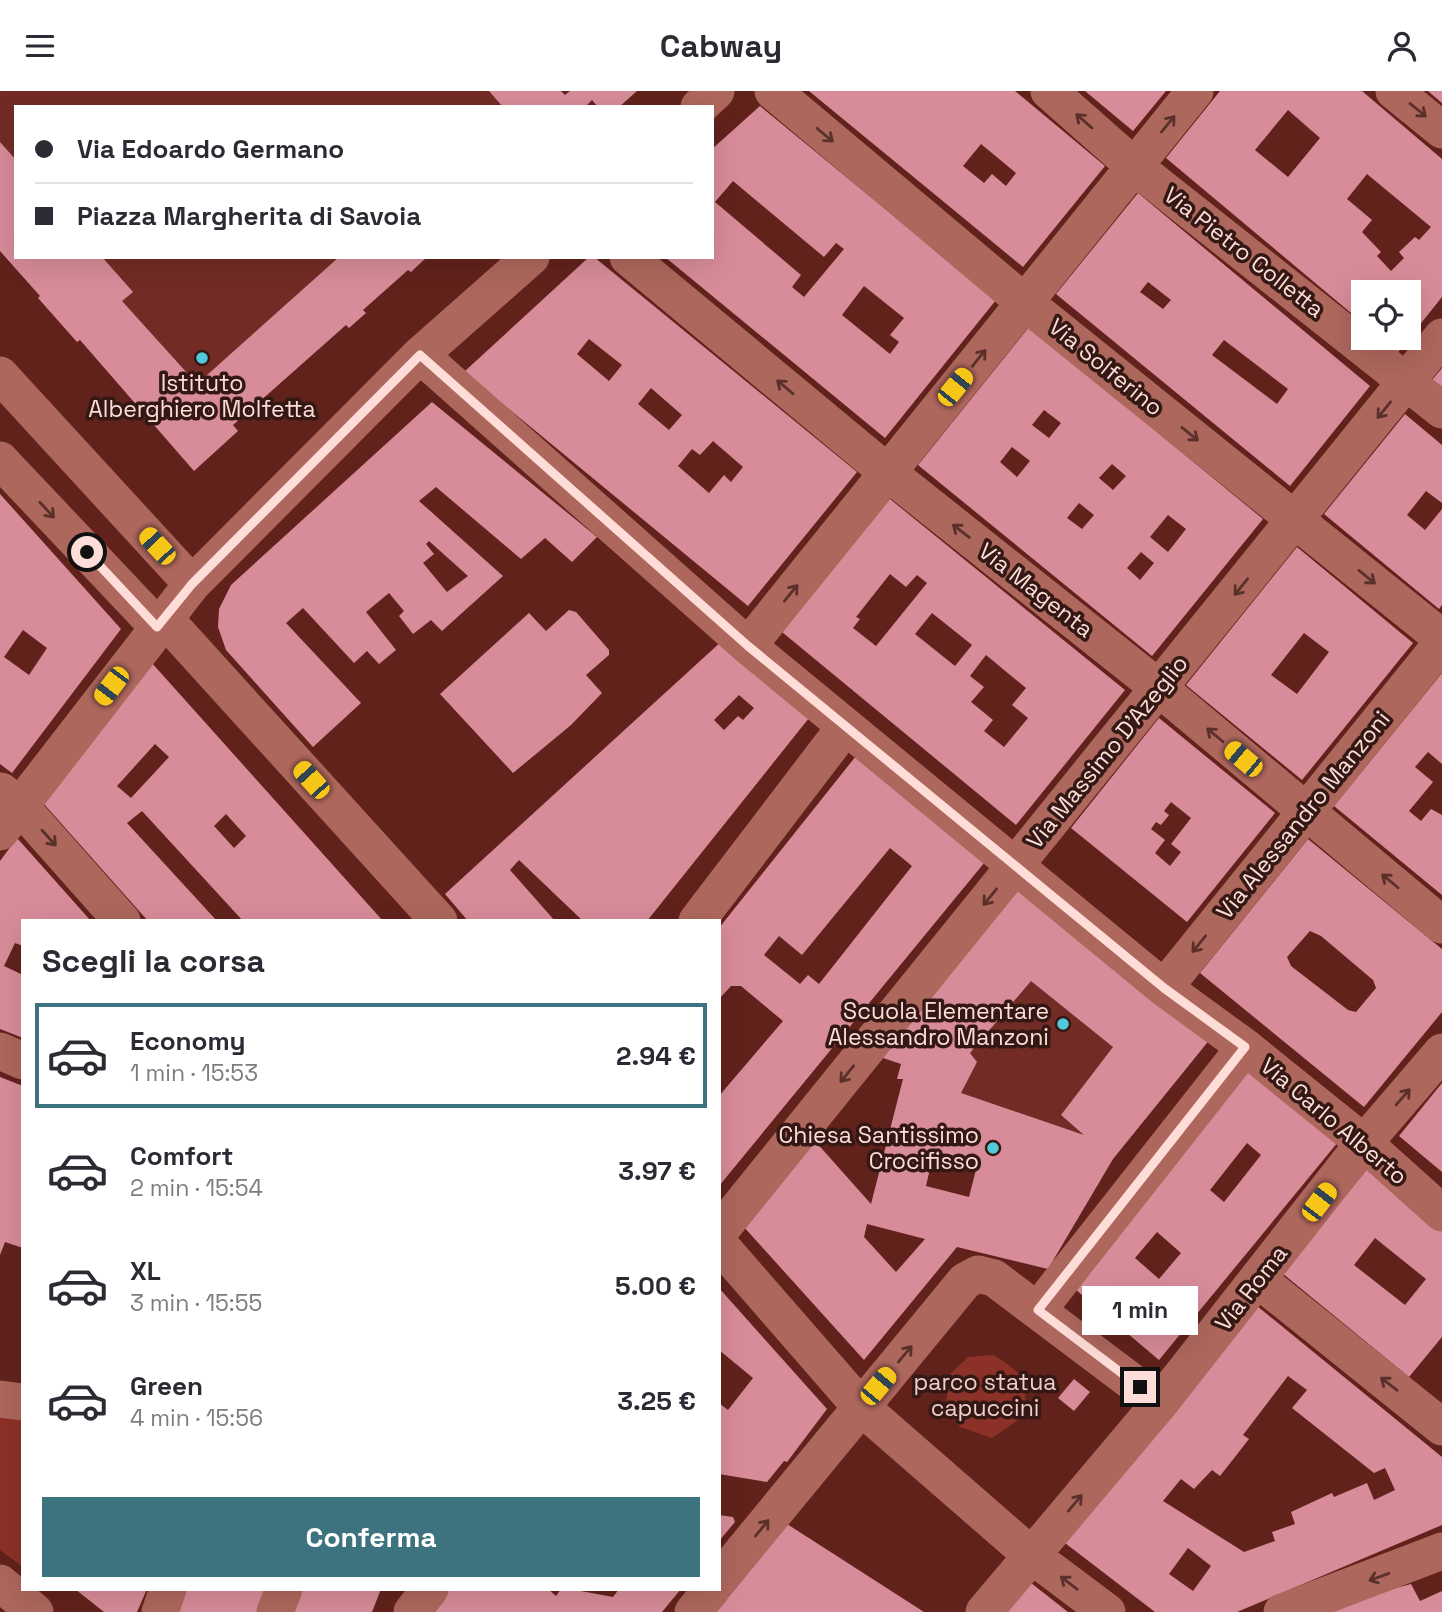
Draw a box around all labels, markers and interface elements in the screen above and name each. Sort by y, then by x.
text: Cabway [660,26,782,66]
icon: menu [21,27,59,65]
icon: person [1383,27,1421,65]
one-way arrow [1409,103,1427,118]
one-way arrow [1075,114,1093,130]
one-way arrow [1161,116,1176,134]
one-way arrow [815,127,833,143]
text: Via Edoardo Germano [77,132,344,166]
street label: Via Pietro Colletta [1158,180,1330,324]
text: Piazza Margherita di Savoia [77,199,421,233]
map controls [1351,280,1421,350]
button: locate [1351,280,1421,350]
street label: Via Solferino [1043,312,1169,422]
one-way arrow [971,349,986,367]
marker: Istituto Alberghiero Molfetta [194,350,210,366]
car [934,364,977,410]
place label: Istituto Alberghiero Molfetta [88,368,316,424]
one-way arrow [776,379,794,395]
one-way arrow [1376,400,1391,418]
one-way arrow [1181,427,1199,442]
one-way arrow [38,501,55,518]
car [135,523,180,569]
one-way arrow [953,523,971,539]
route start [71,536,103,568]
street label: Via Magenta [973,536,1099,644]
one-way arrow [1358,569,1376,585]
one-way arrow [1233,577,1249,595]
one-way arrow [783,585,798,603]
street label: Via Massimo D'Azeglio [1020,649,1194,855]
car [90,663,133,709]
street label: Via Alessandro Manzoni [1210,705,1396,925]
one-way arrow [1206,727,1224,743]
car [1221,737,1266,781]
car [290,757,333,803]
one-way arrow [40,829,56,847]
one-way arrow [1381,873,1399,889]
one-way arrow [982,887,998,905]
one-way arrow [1192,934,1207,952]
text: Scegli la corsa [42,941,265,981]
place label: Scuola Elementare Alessandro Manzoni [828,996,1049,1052]
marker: Scuola Elementare Alessandro Manzoni [1055,1016,1071,1032]
icon: car [46,1024,109,1087]
text: Economy [130,1024,246,1058]
text: 2.94 € [616,1039,696,1073]
street label: Via Carlo Alberto [1254,1051,1414,1191]
text: 1 min · 15:53 [130,1058,258,1088]
one-way arrow [839,1064,855,1082]
one-way arrow [1395,1089,1411,1107]
place label: Chiesa Santissimo Crocifisso [779,1120,979,1176]
icon: car [46,1139,109,1202]
text: Comfort [130,1139,233,1173]
marker: Chiesa Santissimo Crocifisso [985,1140,1001,1156]
text: 3.97 € [618,1154,696,1188]
text: 2 min · 15:54 [130,1173,263,1203]
car [1298,1179,1341,1225]
street label: Via Roma [1208,1239,1294,1337]
icon: car [46,1254,109,1317]
text: XL [130,1254,161,1288]
text: 5.00 € [615,1269,696,1303]
callout: 1 min [1082,1285,1198,1335]
text: 3 min · 15:55 [130,1288,262,1318]
text: 1 min [1112,1295,1168,1325]
one-way arrow [897,1346,912,1364]
car [857,1363,900,1409]
park label: parco statua capuccini [914,1367,1056,1423]
icon: car [46,1369,109,1432]
text: Green [130,1369,203,1403]
route end [1124,1371,1156,1403]
one-way arrow [1381,1376,1399,1391]
text: 3.25 € [617,1384,696,1418]
text: 4 min · 15:56 [130,1403,263,1433]
one-way arrow [1067,1494,1083,1512]
button: Conferma [42,1497,700,1577]
one-way arrow [755,1519,770,1537]
one-way arrow [1368,1572,1390,1585]
one-way arrow [1060,1576,1079,1591]

